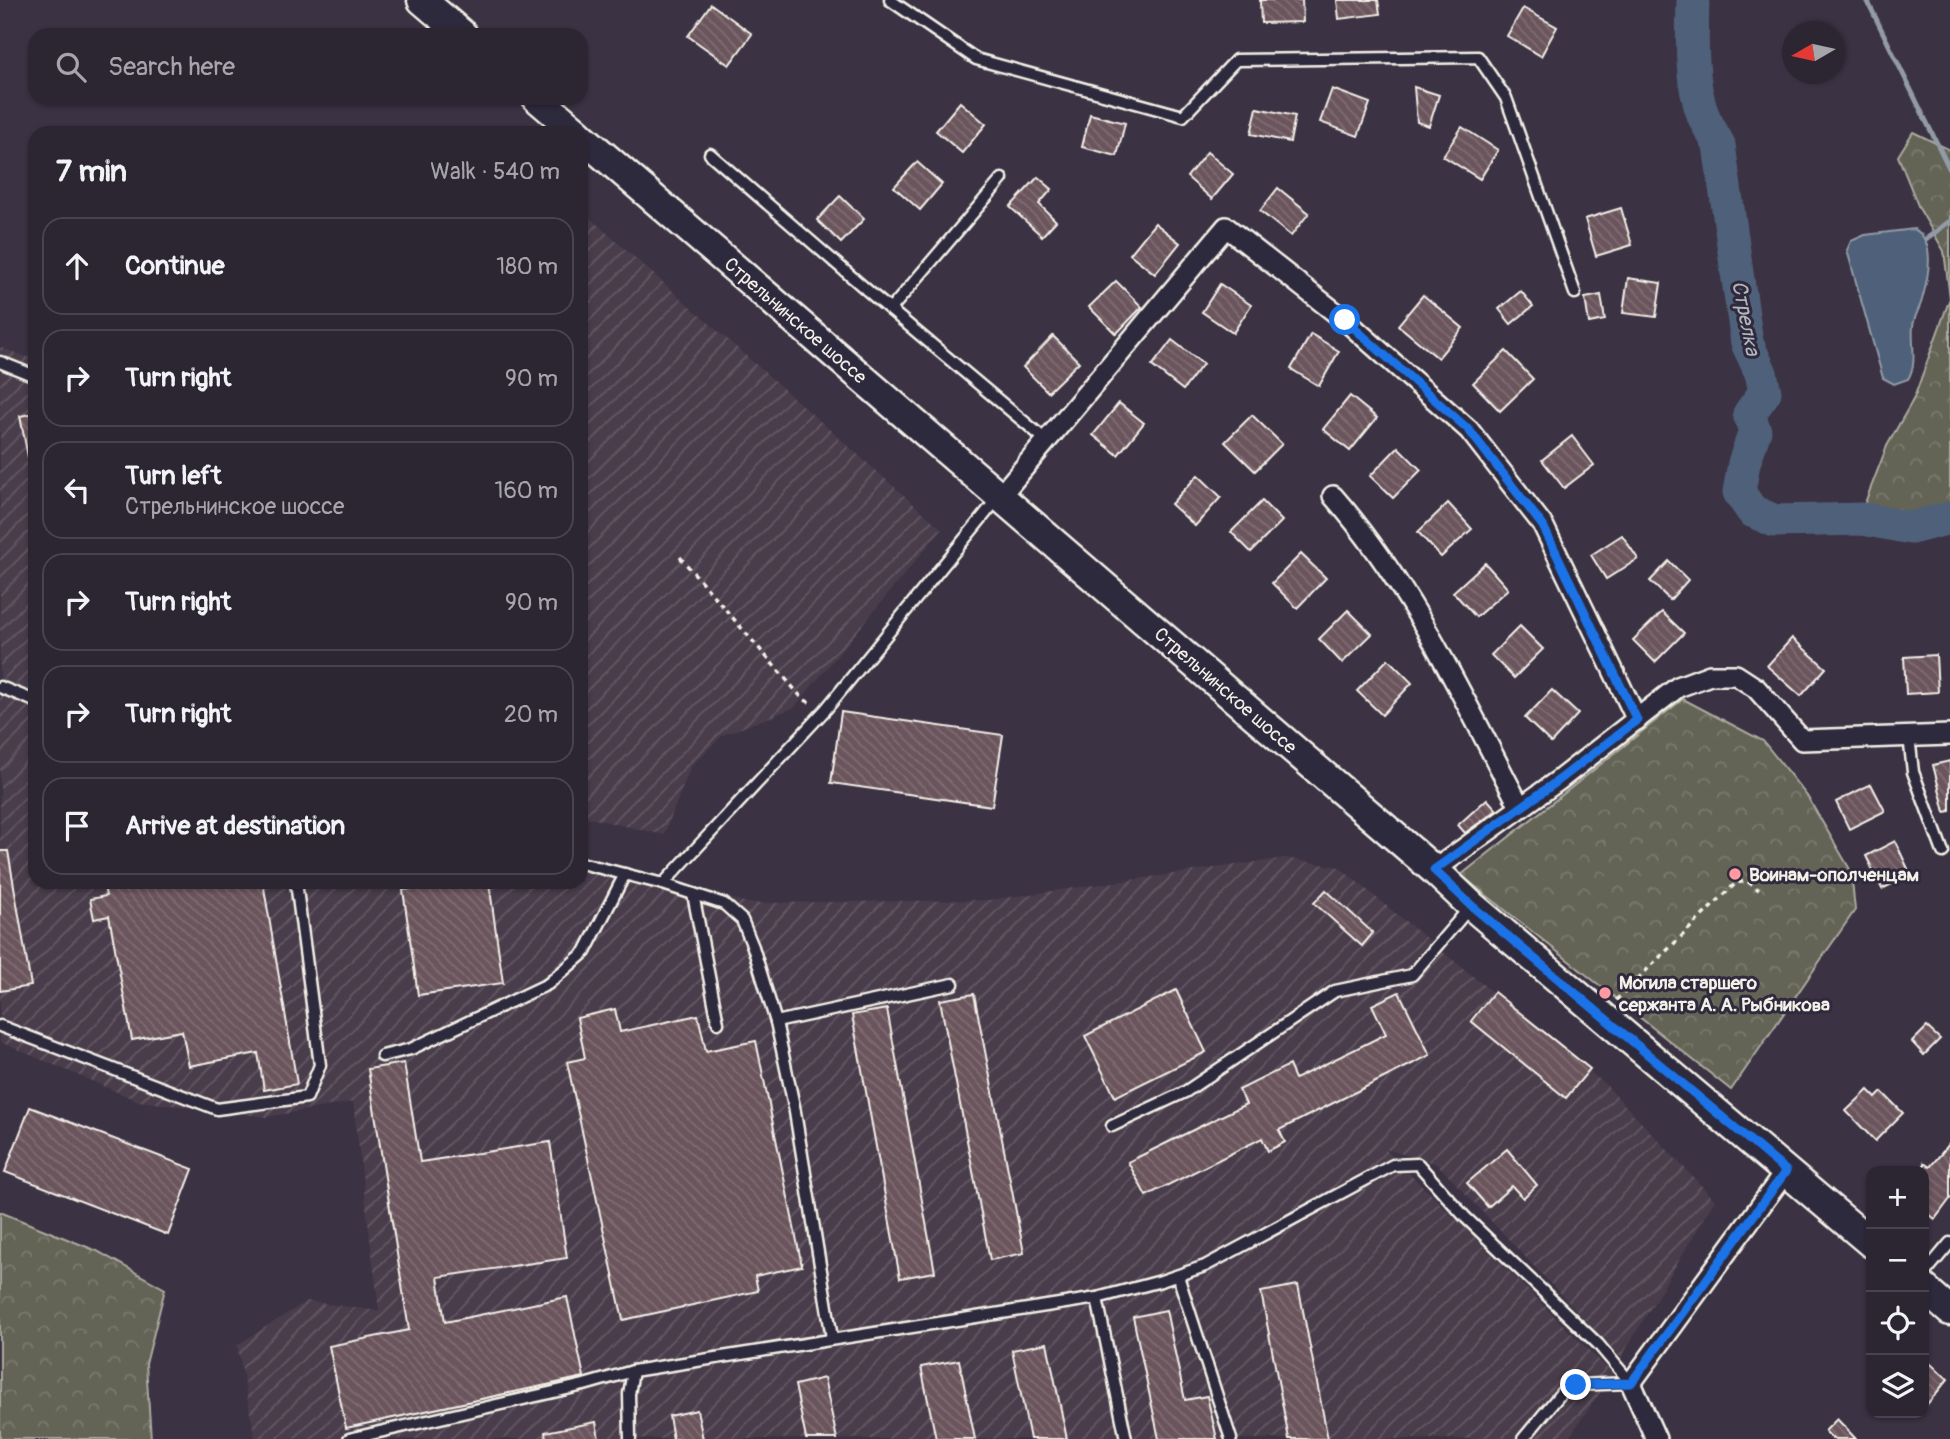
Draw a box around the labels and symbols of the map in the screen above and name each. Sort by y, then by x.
north arrow [1782,21,1845,84]
street label: Стрельнинское шоссе [719,252,872,390]
water label: Стрелка [1725,279,1766,359]
route start [1329,304,1360,335]
street label: Стрельнинское шоссе [1149,622,1302,760]
place label: Воинам-ополченцам [1749,863,1919,887]
marker: Воинам-ополченцам [1727,866,1743,882]
place label: Могила старшего сержанта А. А. Рыбникова [1618,971,1830,1017]
marker: Могила старшего сержанта А. А. Рыбникова [1597,985,1613,1001]
route end [1560,1369,1591,1400]

